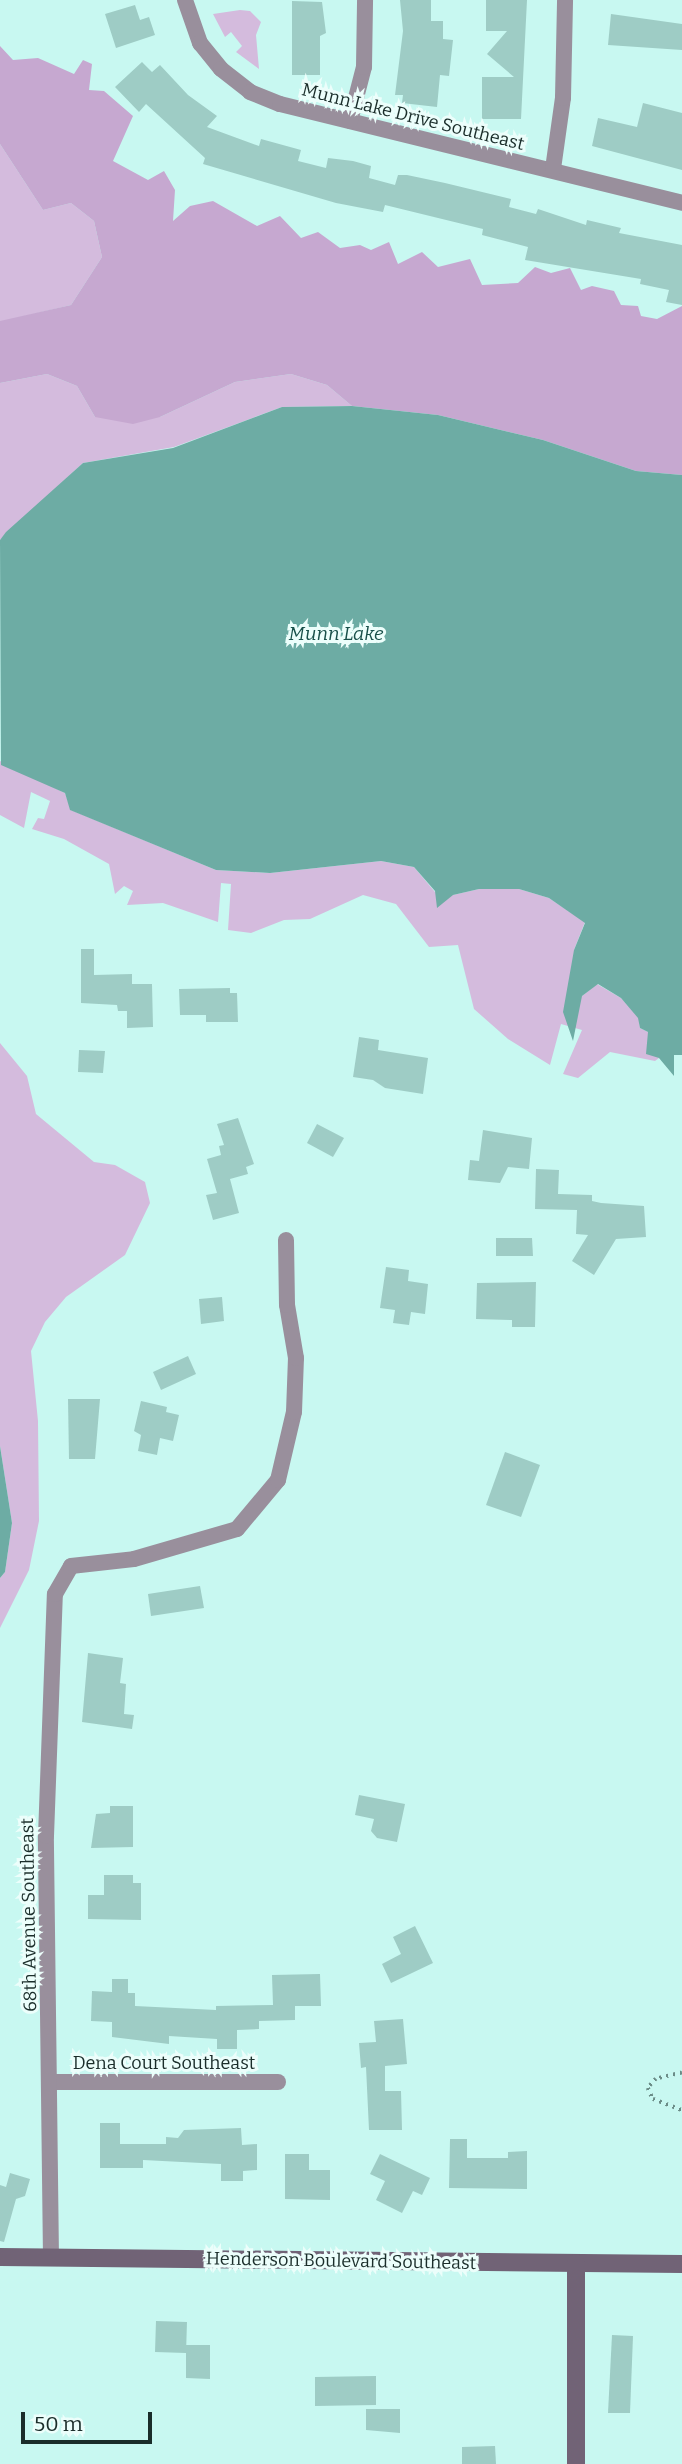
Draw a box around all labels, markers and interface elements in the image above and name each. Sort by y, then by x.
street label: Munn Lake Drive Southeast [300,79,526,155]
water label: Munn Lake [289,623,383,645]
street label: 68th Avenue Southeast [17,1818,41,2012]
street label: Dena Court Southeast [73,2052,255,2074]
street label: Henderson Boulevard Southeast [206,2248,476,2274]
scale bar [24,2398,156,2442]
text: 50 m [34,2411,83,2437]

